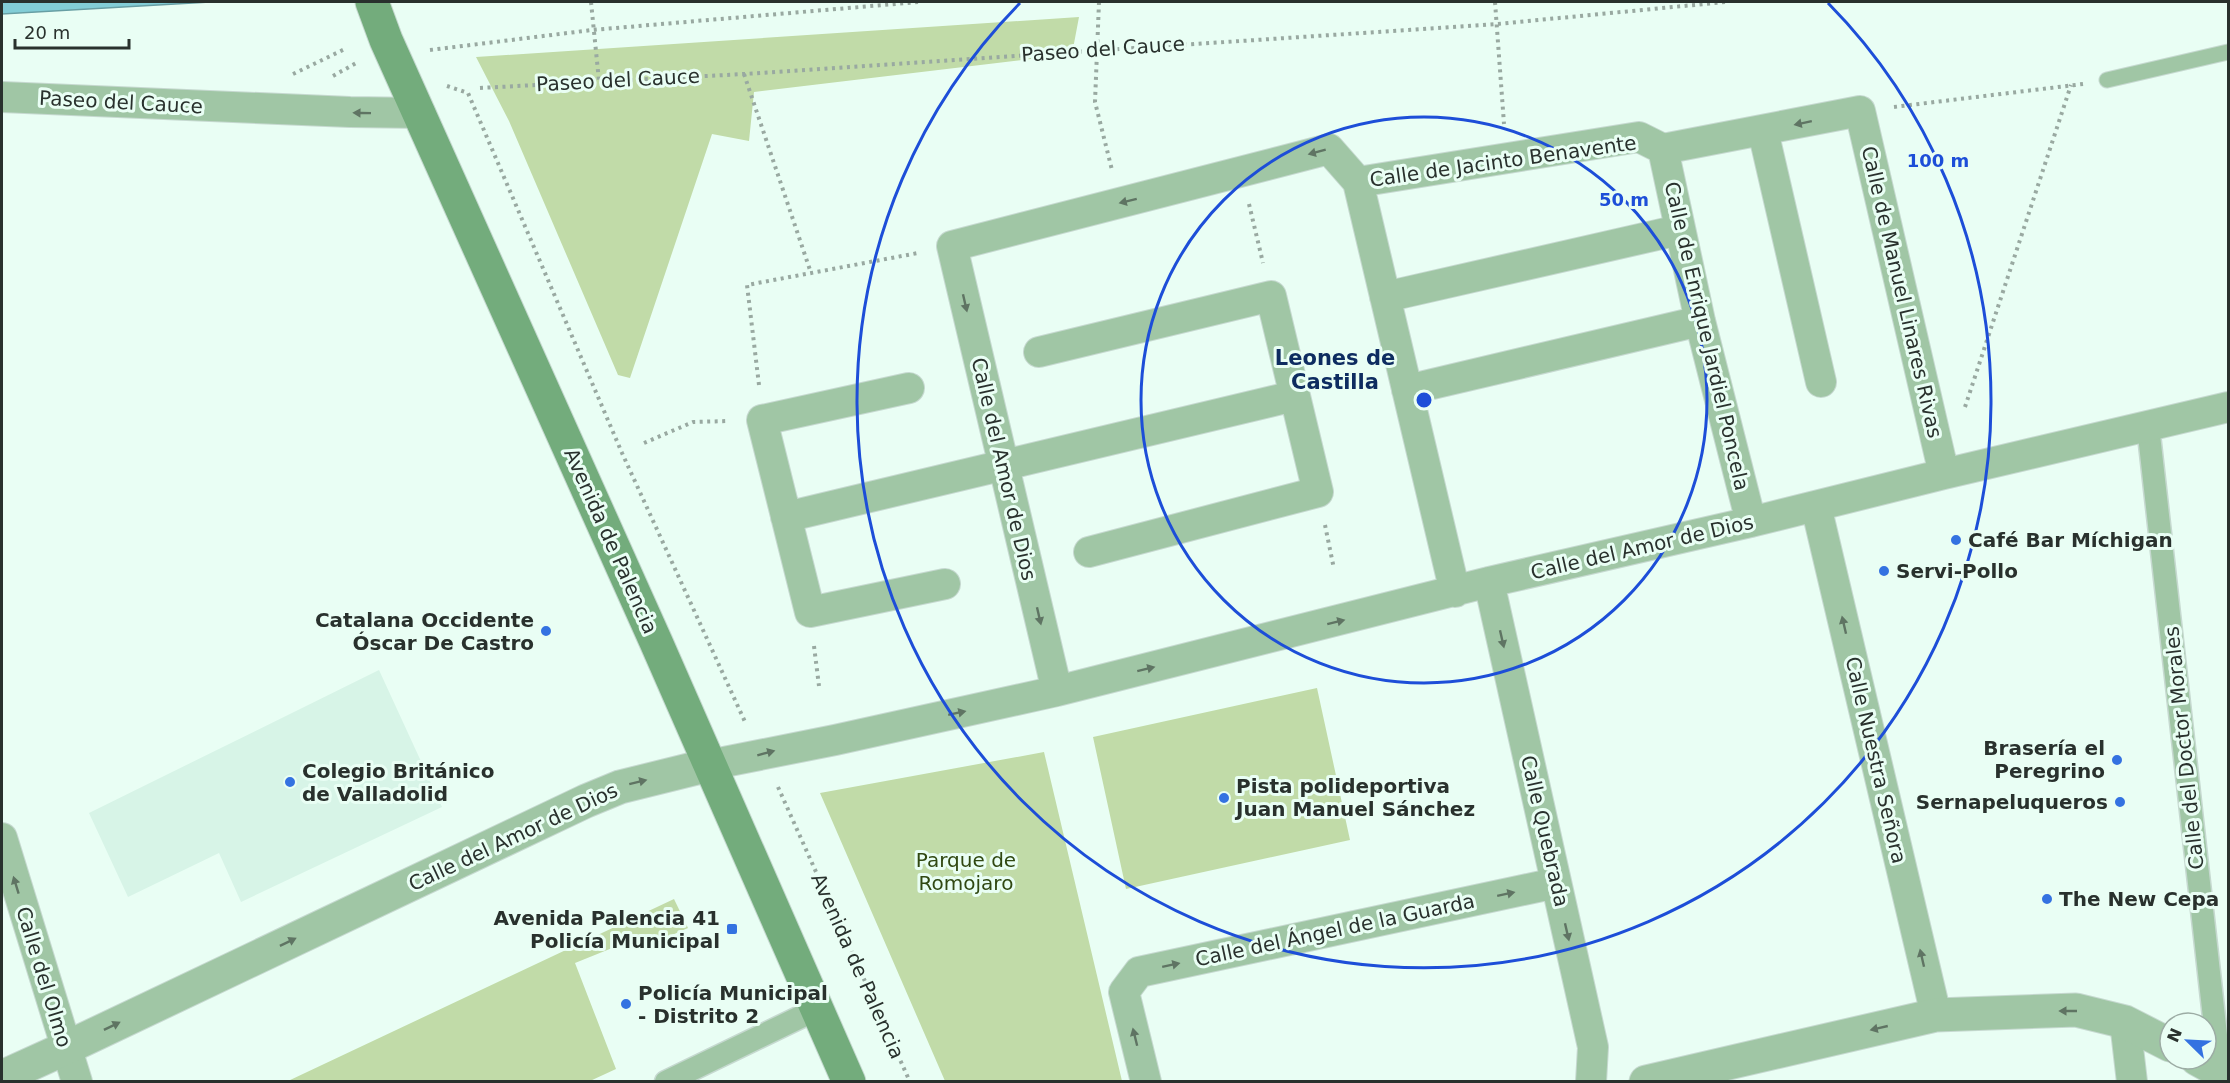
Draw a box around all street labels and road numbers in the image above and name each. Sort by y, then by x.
street label: Paseo del Cauce [1020,31,1186,67]
street label: Paseo del Cauce [536,64,700,96]
street label: Paseo del Cauce [39,86,203,118]
street label: Calle de Jacinto Benavente [1368,130,1638,192]
street label: Calle de Manuel Linares Rivas [1857,144,1947,440]
street label: Calle de Enrique Jardiel Poncela [1660,179,1754,493]
street label: Calle del Amor de Dios [967,355,1041,583]
street label: Avenida de Palencia [559,445,663,637]
street label: Calle del Amor de Dios [1528,510,1756,584]
street label: Calle del Doctor Morales [2159,625,2209,871]
street label: Calle Nuestra Señora [1841,654,1911,866]
street label: Calle Quebrada [1516,753,1574,909]
street label: Calle del Amor de Dios [405,778,621,896]
street label: Avenida de Palencia [806,870,910,1062]
street label: Calle del Ángel de la Guarda [1193,889,1477,971]
street label: Calle del Olmo [11,904,77,1050]

